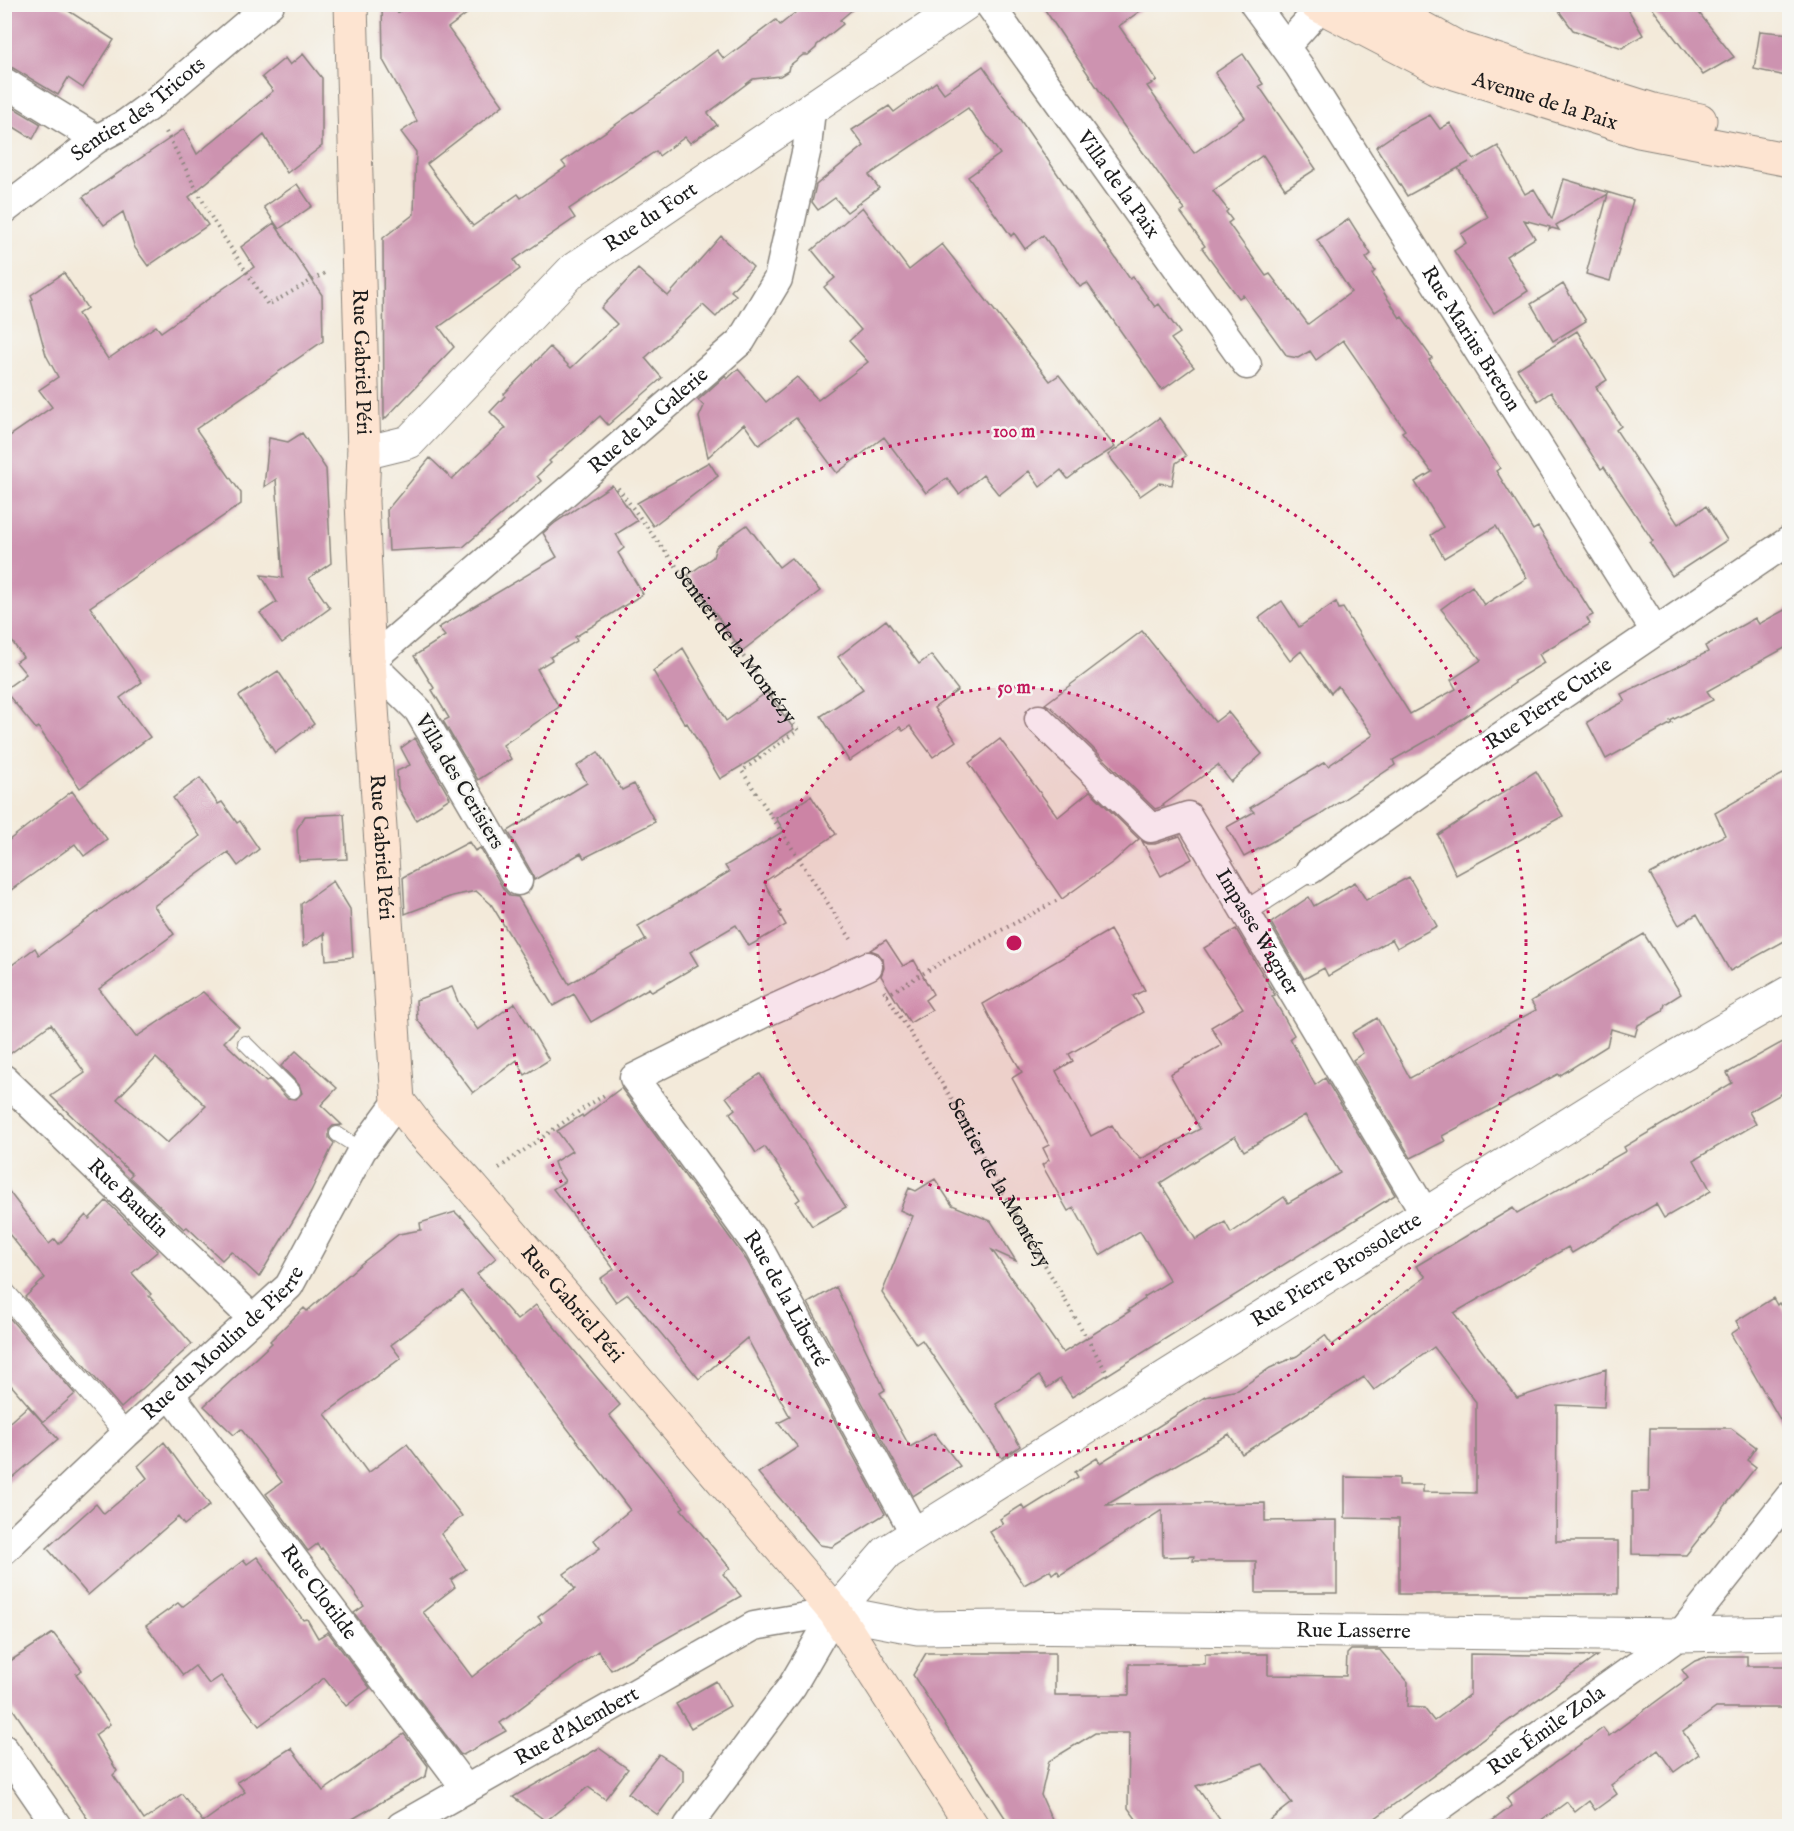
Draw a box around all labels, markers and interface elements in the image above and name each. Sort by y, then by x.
street label: Sentier des Tricots [65,51,211,168]
street label: Avenue de la Paix [1468,66,1621,137]
street label: Villa de la Paix [1070,125,1166,244]
street label: Rue du Fort [599,176,703,258]
street label: Rue Marius Breton [1415,261,1527,417]
street label: Rue Gabriel Péri [346,288,377,435]
street label: Rue de la Galerie [583,361,714,480]
text: 100 m [993,421,1035,444]
street label: Sentier de la Montézy [667,561,803,730]
street label: Rue Pierre Curie [1481,651,1617,756]
text: 50 m [997,677,1031,700]
street label: Villa des Cerisiers [408,709,510,854]
street label: Rue Gabriel Péri [363,773,400,921]
street label: Impasse Wagner [1209,864,1305,1000]
centre of rings [1004,933,1024,953]
street label: Sentier de la Montézy [941,1093,1057,1273]
street label: Rue Baudin [81,1153,174,1244]
street label: Rue Pierre Brossolette [1246,1206,1427,1334]
street label: Rue de la Liberté [737,1225,835,1372]
street label: Rue Gabriel Péri [514,1240,630,1369]
street label: Rue du Moulin de Pierre [137,1261,311,1426]
street label: Rue Clotilde [274,1539,363,1646]
street label: Rue Lasserre [1296,1617,1411,1645]
street label: Rue Émile Zola [1482,1679,1611,1782]
street label: Rue d'Alembert [510,1681,644,1772]

